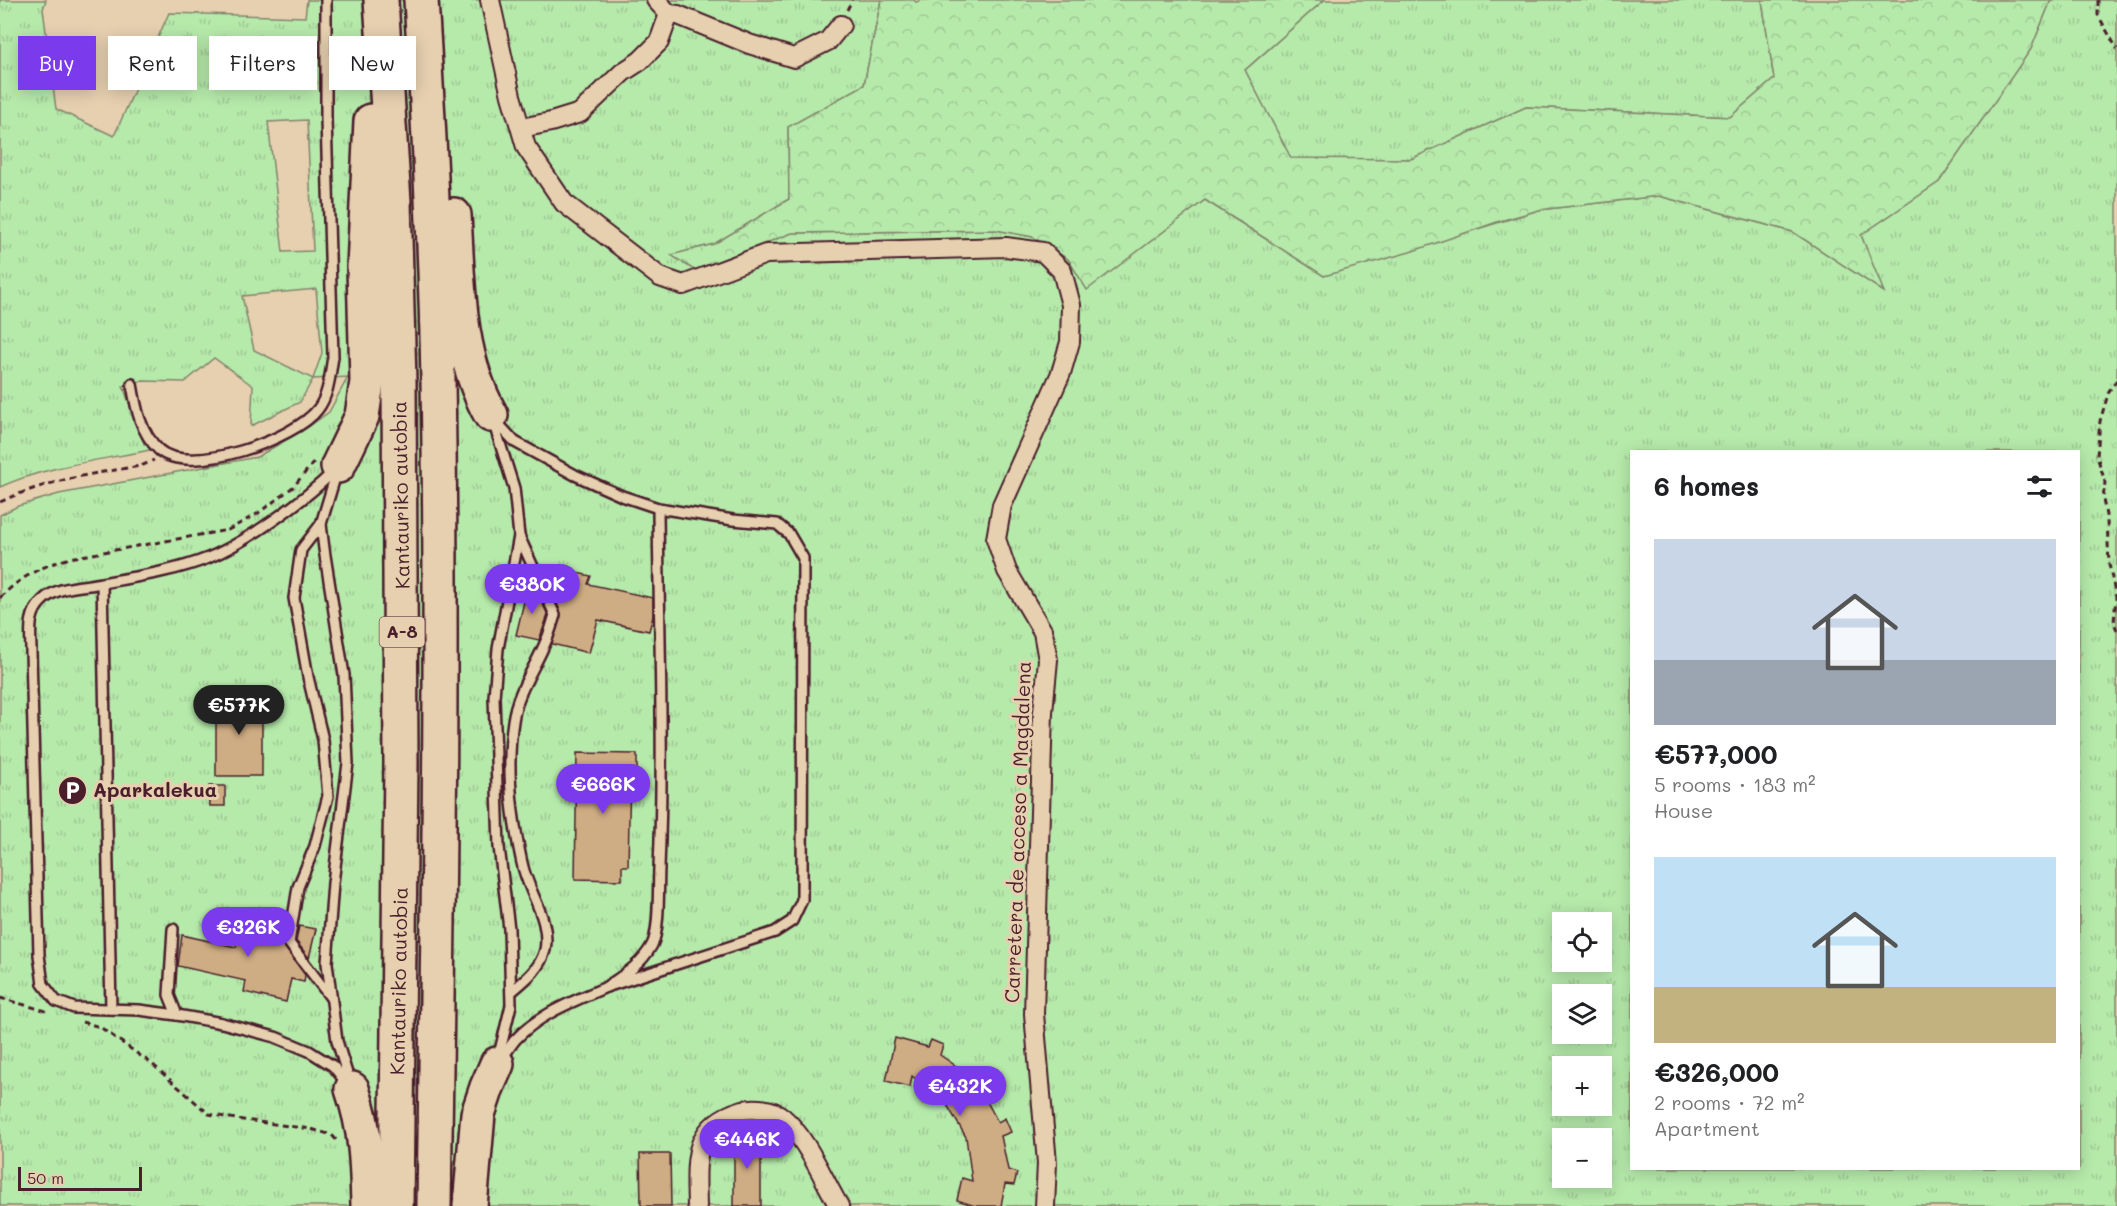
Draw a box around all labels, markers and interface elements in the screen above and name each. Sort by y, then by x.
chip: Buy [18,36,96,90]
chip: Rent [108,36,197,90]
chip: Filters [209,36,317,90]
chip: New [329,36,416,90]
street label: Kantauriko autobia [385,401,415,589]
text: 6 homes [1654,469,1759,503]
icon: filters [2023,470,2056,503]
pin: €380K [490,564,574,615]
text: €380K [499,570,565,596]
icon: home [1801,578,1909,686]
road number: A-8 [380,617,424,647]
street label: Carretera de acceso a Magdalena [998,661,1036,1003]
pin: €577K [197,685,281,736]
text: €577K [207,691,271,717]
text: €577,000 [1654,737,1777,771]
pin: €666K [561,764,645,815]
text: €666K [570,770,636,796]
text: 5 rooms · 183 m² [1654,771,1816,797]
parking icon: Aparkalekua [56,774,88,806]
place label: Aparkalekua [93,776,217,802]
text: House [1654,797,1713,823]
street label: Kantauriko autobia [383,887,413,1075]
icon: home [1801,896,1909,1004]
pin: €326K [206,907,290,958]
map controls [1552,912,1612,1188]
button: locate [1552,912,1612,972]
text: €326K [216,913,280,939]
button: layers [1552,984,1612,1044]
text: €326,000 [1654,1055,1779,1089]
button: + [1552,1056,1612,1116]
pin: €432K [918,1066,1002,1117]
text: €432K [927,1072,993,1098]
text: 2 rooms · 72 m² [1654,1089,1805,1115]
text: Apartment [1654,1115,1760,1141]
pin: €446K [705,1119,789,1170]
text: €446K [714,1125,780,1151]
button: − [1552,1128,1612,1188]
scale bar [18,1164,142,1192]
text: 50 m [27,1167,64,1188]

